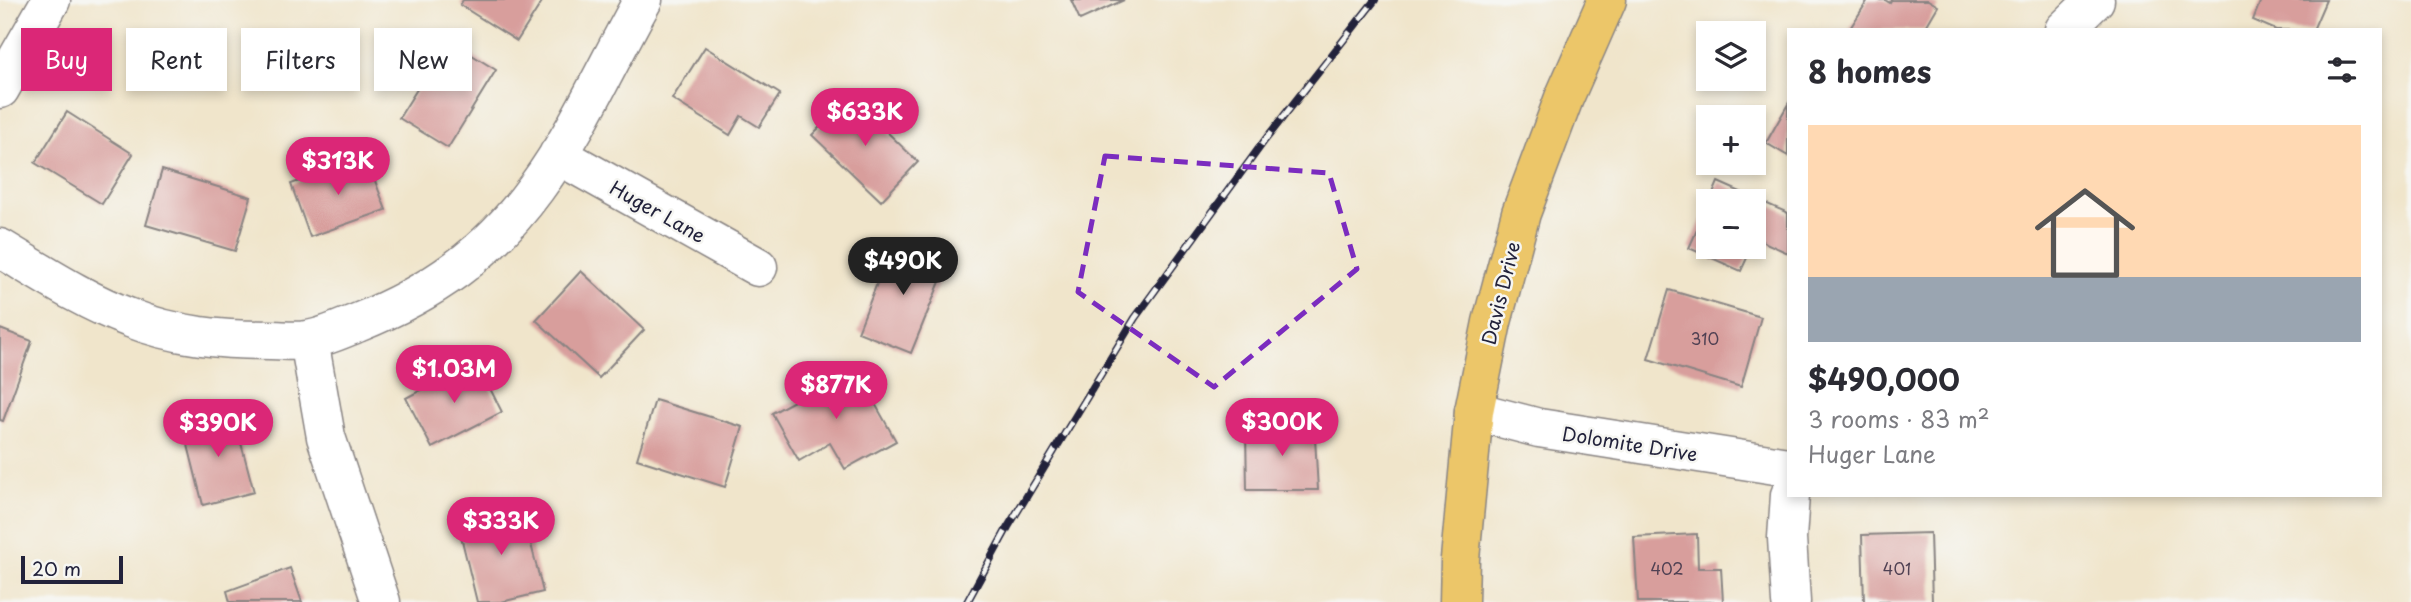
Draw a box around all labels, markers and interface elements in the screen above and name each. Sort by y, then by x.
map controls [1696,21,1766,259]
button: layers [1696,21,1766,91]
chip: Buy [21,28,112,91]
chip: Rent [126,28,227,91]
chip: Filters [241,28,360,91]
chip: New [374,28,472,91]
text: 8 homes [1808,48,1931,93]
icon: filters [2323,51,2361,89]
pin: $633K [816,88,914,148]
text: $633K [827,93,903,128]
button: + [1696,105,1766,175]
pin: $313K [289,138,387,197]
text: $313K [302,142,374,177]
icon: home [2022,170,2148,296]
street label: Huger Lane [605,173,711,249]
button: − [1696,189,1766,259]
pin: $490K [854,238,952,297]
street label: Davis Drive [1474,238,1526,348]
text: $490K [864,242,942,277]
house number: 310 [1691,326,1719,350]
pin: $1.03M [397,346,511,405]
text: $1.03M [412,350,496,385]
text: $490,000 [1808,356,1960,401]
pin: $877K [787,362,885,421]
text: $877K [800,366,872,401]
pin: $300K [1233,398,1331,458]
pin: $390K [169,400,267,459]
text: 3 rooms · 83 m² [1808,401,1990,436]
text: $300K [1241,403,1323,438]
text: $390K [179,404,257,439]
street label: Dolomite Drive [1560,418,1700,468]
text: Huger Lane [1808,436,1936,471]
pin: $333K [452,498,550,557]
text: $333K [463,502,539,537]
scale bar [21,553,122,585]
text: 20 m [32,554,81,582]
house number: 402 [1650,556,1684,580]
house number: 401 [1883,556,1911,580]

